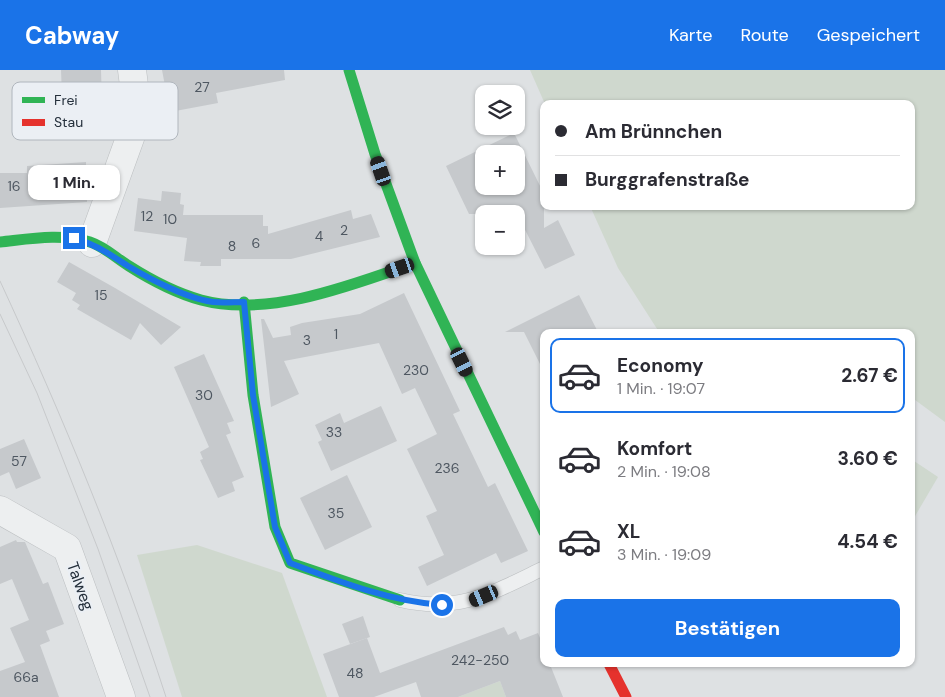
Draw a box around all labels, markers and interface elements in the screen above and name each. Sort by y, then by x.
text: Cabway [25,20,119,51]
text: Karte [669,23,713,47]
text: Route [741,23,789,47]
text: Gespeichert [817,23,920,47]
house number: 27 [194,78,210,96]
legend [12,82,178,140]
map controls [475,85,525,255]
button: layers [475,85,525,135]
text: Frei [54,91,78,109]
text: Stau [54,113,83,131]
text: Am Brünnchen [585,119,722,144]
button: + [475,145,525,195]
car [369,154,392,188]
callout: 1 Min. [28,166,120,200]
text: Burggrafenstraße [585,167,750,192]
text: 1 Min. [53,172,95,193]
house number: 16 [7,177,21,195]
button: − [475,205,525,255]
house number: 12 [141,207,153,225]
house number: 10 [163,210,177,228]
house number: 2 [340,221,348,239]
route end [63,227,85,249]
house number: 4 [315,227,324,245]
house number: 6 [252,234,260,252]
house number: 8 [228,237,236,255]
car [383,256,416,280]
house number: 15 [95,286,107,304]
house number: 1 [334,325,338,343]
house number: 3 [303,331,311,349]
car [448,345,475,379]
icon: car [557,353,602,398]
text: Economy [617,353,704,378]
house number: 230 [403,361,429,379]
text: 2.67 € [841,363,898,388]
text: 1 Min. · 19:07 [617,378,705,399]
house number: 30 [195,386,213,404]
house number: 33 [326,423,342,441]
icon: car [557,436,602,481]
text: Komfort [617,436,692,461]
text: 3.60 € [837,446,898,471]
house number: 57 [11,452,27,470]
house number: 236 [434,459,460,477]
text: 2 Min. · 19:08 [617,461,711,482]
house number: 35 [328,504,344,522]
icon: car [557,519,602,564]
text: XL [617,519,640,544]
text: 4.54 € [837,529,898,554]
text: 3 Min. · 19:09 [617,544,711,565]
street label: Talweg [62,559,99,613]
car [467,583,500,609]
route start [431,594,453,616]
button: Bestätigen [555,599,900,657]
house number: 242-250 [451,651,509,669]
house number: 48 [346,664,364,682]
house number: 66a [13,668,39,686]

